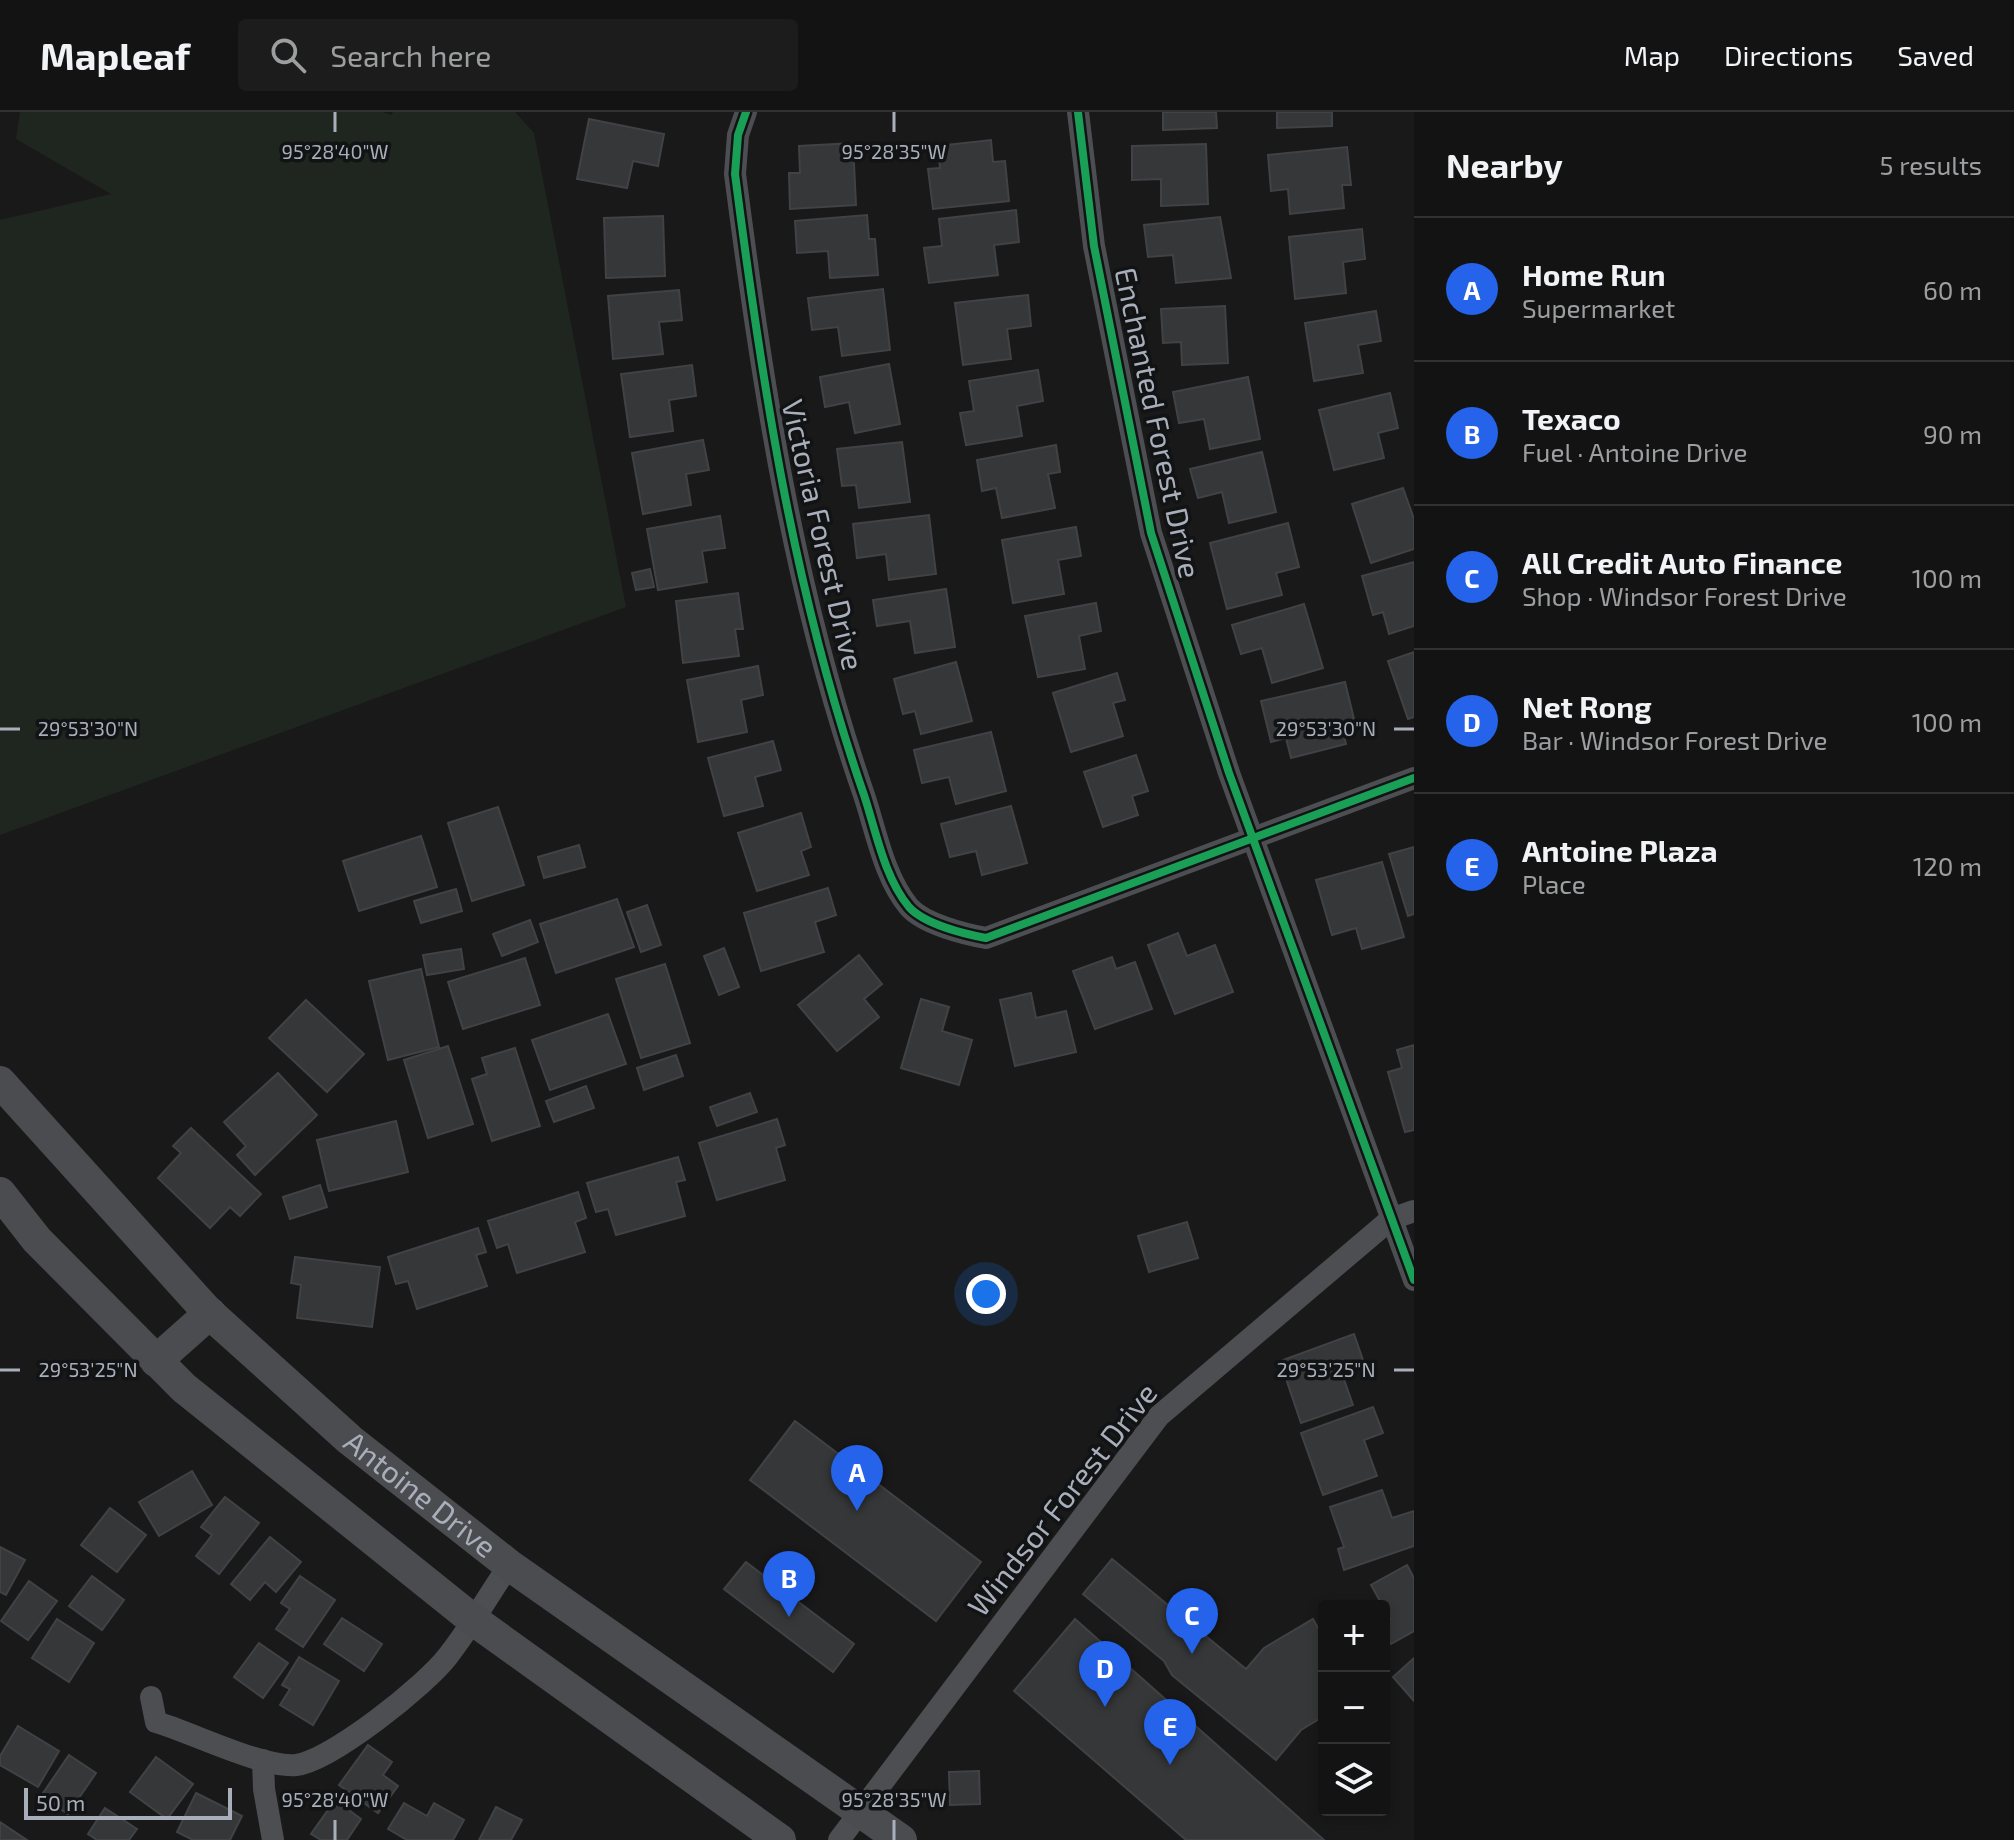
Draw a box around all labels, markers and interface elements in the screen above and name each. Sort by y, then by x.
search box [238,19,798,91]
text: Mapleaf [40,32,190,78]
icon: search [266,33,310,77]
text: Search here [330,37,491,73]
text: Map [1624,38,1680,72]
text: Directions [1724,38,1853,72]
text: Saved [1897,38,1974,72]
text: 95°28'40"W [282,139,389,163]
text: 95°28'35"W [842,139,946,163]
text: Nearby [1446,144,1563,185]
text: 5 results [1880,149,1982,180]
text: Home Run [1522,256,1666,292]
street label: Enchanted Forest Drive [1108,264,1209,581]
text: A [1464,274,1480,305]
text: 60 m [1923,274,1982,305]
text: Supermarket [1522,292,1675,323]
street label: Victoria Forest Drive [775,396,873,673]
text: Texaco [1522,400,1621,436]
text: B [1464,418,1480,449]
text: 90 m [1923,418,1982,449]
text: Fuel · Antoine Drive [1522,436,1748,467]
text: All Credit Auto Finance [1522,544,1842,580]
text: C [1464,562,1480,593]
text: 100 m [1912,562,1982,593]
text: Shop · Windsor Forest Drive [1522,580,1847,611]
text: Net Rong [1522,688,1652,724]
text: D [1463,706,1481,737]
text: 100 m [1912,706,1982,737]
text: 29°53'30"N [38,716,138,740]
text: 29°53'30"N [1276,716,1376,740]
text: Bar · Windsor Forest Drive [1522,724,1827,755]
text: Antoine Plaza [1522,832,1718,868]
text: E [1464,850,1480,881]
text: 120 m [1913,850,1982,881]
text: Place [1522,868,1586,899]
your location [966,1274,1006,1314]
text: 29°53'25"N [38,1357,138,1381]
text: 29°53'25"N [1276,1357,1376,1381]
street label: Windsor Forest Drive [959,1375,1164,1623]
street label: Antoine Drive [338,1422,504,1564]
pin: A [831,1445,883,1511]
pin: B [763,1551,815,1617]
pin: C [1166,1588,1218,1654]
map controls [1318,1600,1390,1816]
button: + [1318,1600,1390,1672]
pin: D [1079,1641,1131,1707]
button: − [1318,1672,1390,1744]
pin: E [1144,1699,1196,1765]
button: layers [1318,1744,1390,1816]
scale bar [24,1784,232,1820]
text: 95°28'40"W [282,1787,389,1811]
text: 95°28'35"W [842,1787,946,1811]
text: 50 m [36,1789,85,1815]

